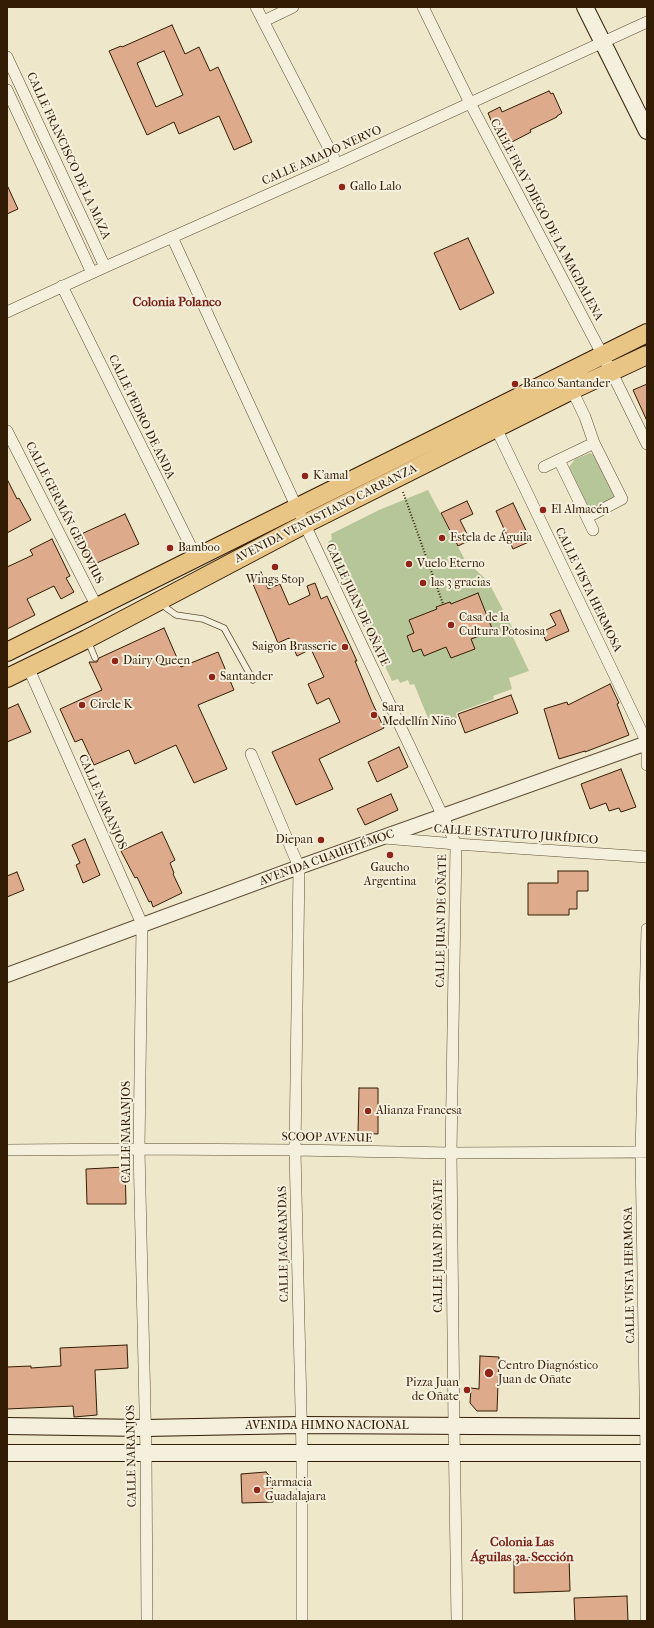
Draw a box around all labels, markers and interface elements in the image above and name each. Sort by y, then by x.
street label: CALLE FRANCISCO DE LA MAZA [23,70,113,242]
street label: CALLE FRAY DIEGO DE LA MAGDALENA [486,117,606,323]
street label: CALLE AMADO NERVO [260,123,384,189]
place label: Gallo Lalo [350,180,401,194]
marker: Gallo Lalo [337,182,347,192]
district label: Colonia Polanco [133,295,221,311]
street label: CALLE PEDRO DE ANDA [105,352,177,482]
place label: Banco Santander [523,377,610,391]
marker: Banco Santander [510,379,520,389]
street label: CALLE GERMÁN GEDOVIUS [22,440,106,586]
street label: AVENIDA VENUSTIANO CARRANZA [232,462,420,566]
place label: K'amal [313,469,348,483]
marker: K'amal [300,471,310,481]
place label: El Almacén [551,503,609,517]
marker: El Almacén [538,505,548,515]
street label: CALLE VISTA HERMOSA [552,525,624,655]
place label: Estela de Águila [450,531,532,545]
marker: Estela de Águila [437,533,447,543]
place label: Bamboo [178,541,220,555]
street label: CALLE JUAN DE OÑATE [322,541,392,669]
marker: Bamboo [165,543,175,553]
place label: Vuelo Eterno [417,557,485,571]
marker: Vuelo Eterno [404,559,414,569]
marker: Wings Stop [270,562,280,572]
place label: Wings Stop [246,573,304,587]
place label: las 3 gracias [431,576,490,590]
marker: las 3 gracias [418,578,428,588]
place label: Casa de la Cultura Potosina [459,611,545,639]
marker: Casa de la Cultura Potosina [446,620,456,630]
place label: Saigon Brasserie [252,640,337,654]
marker: Saigon Brasserie [340,642,350,652]
place label: Dairy Queen [123,654,190,668]
marker: Dairy Queen [110,656,120,666]
place label: Santander [220,670,273,684]
marker: Santander [207,672,217,682]
place label: Circle K [90,698,132,712]
marker: Circle K [77,700,87,710]
place label: Sara Medellín Niño [382,701,456,729]
marker: Sara Medellín Niño [369,710,379,720]
street label: CALLE NARANJOS [75,752,129,852]
street label: CALLE ESTATUTO JURÍDICO [433,822,599,848]
street label: AVENIDA CUAUHTÉMOC [257,827,397,889]
place label: Diepan [275,833,313,847]
marker: Diepan [316,835,326,845]
marker: Gaucho Argentina [385,850,395,860]
street label: CALLE JUAN DE OÑATE [434,854,450,988]
place label: Gaucho Argentina [364,861,416,889]
street label: CALLE NARANJOS [120,1081,134,1183]
place label: Alianza Francesa [376,1104,462,1118]
marker: Alianza Francesa [363,1106,373,1116]
street label: SCOOP AVENUE [281,1130,373,1146]
street label: CALLE JUAN DE OÑATE [432,1179,446,1313]
street label: CALLE JACARANDAS [276,1186,292,1302]
street label: CALLE VISTA HERMOSA [622,1206,638,1344]
place label: Centro Diagnóstico Juan de Oñate [498,1359,598,1387]
marker: Centro Diagnóstico Juan de Oñate [483,1367,495,1379]
place label: Pizza Juan de Oñate [406,1376,459,1404]
marker: Pizza Juan de Oñate [462,1385,472,1395]
street label: CALLE NARANJOS [124,1405,140,1507]
street label: AVENIDA HIMNO NACIONAL [245,1419,409,1433]
place label: Farmacia Guadalajara [265,1476,326,1504]
marker: Farmacia Guadalajara [252,1485,262,1495]
district label: Colonia Las Águilas 3a. Sección [470,1535,574,1566]

